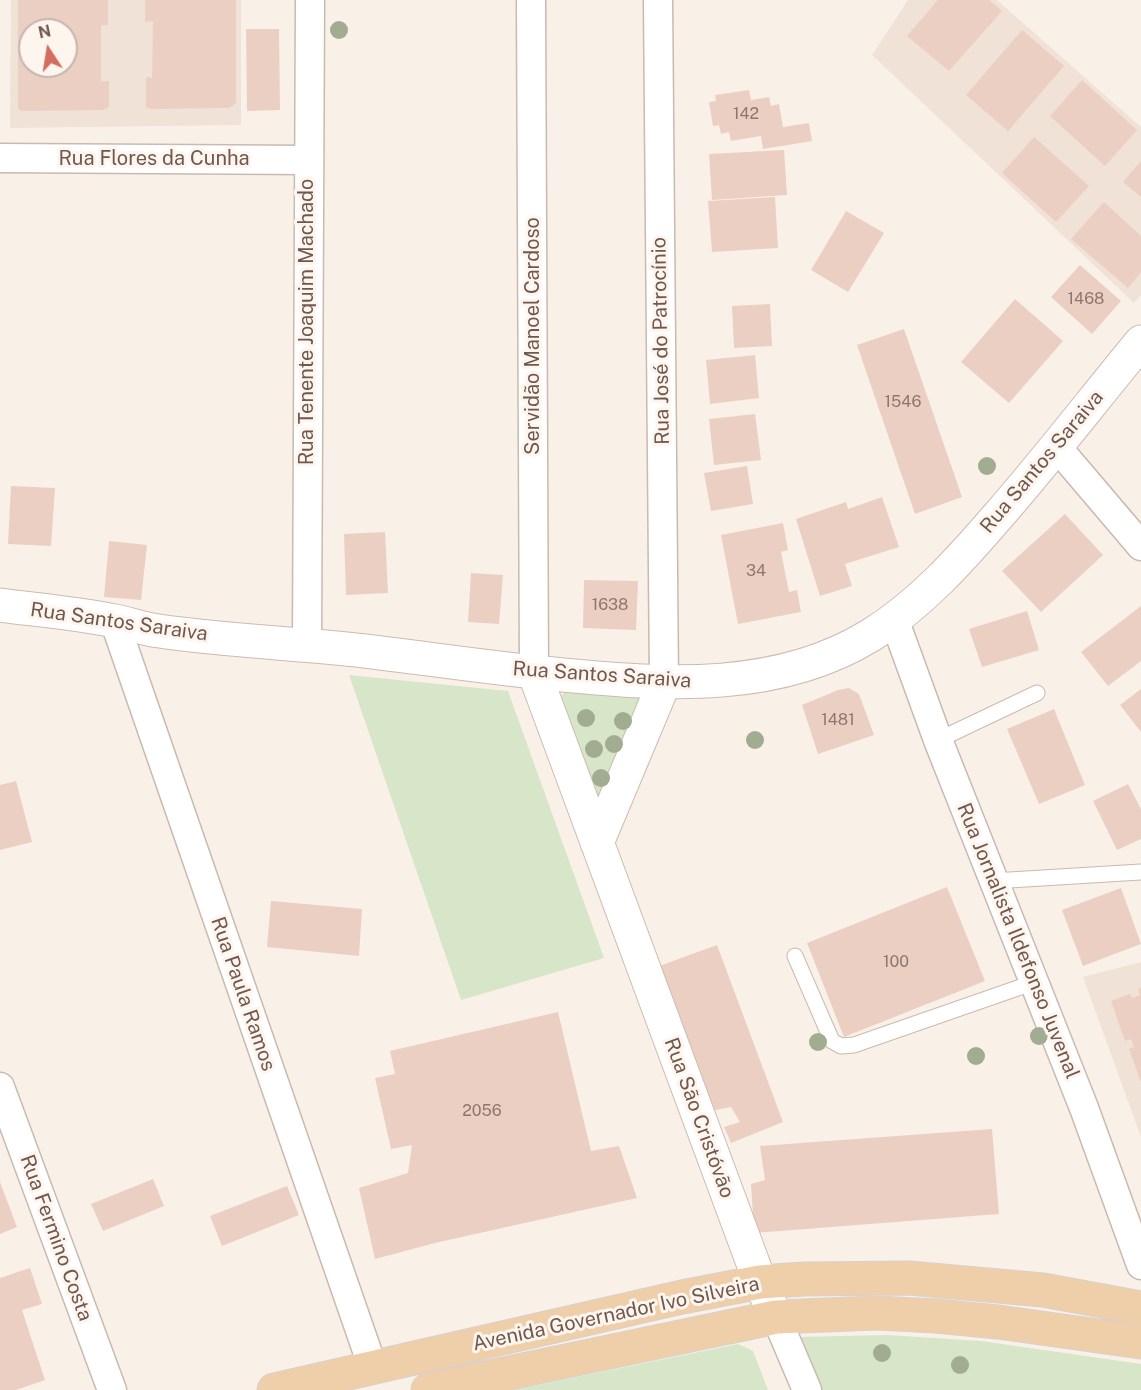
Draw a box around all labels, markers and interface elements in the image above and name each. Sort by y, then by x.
north arrow [18,18,78,78]
text: N [36,21,53,42]
house number: 142 [733,104,759,124]
street label: Rua Flores da Cunha [59,147,249,171]
street label: Rua Tenente Joaquim Machado [295,179,319,465]
street label: Servidão Manoel Cardoso [521,217,545,455]
street label: Rua José do Patrocínio [647,237,675,445]
house number: 1468 [1068,289,1104,309]
street label: Rua Santos Saraiva [975,386,1109,538]
house number: 1546 [885,392,921,412]
house number: 34 [746,561,766,581]
house number: 1638 [592,595,628,615]
street label: Rua Santos Saraiva [29,598,209,646]
street label: Rua Santos Saraiva [512,657,692,693]
house number: 1481 [821,710,855,730]
street label: Rua Jornalista Ildefonso Juvenal [952,800,1084,1082]
street label: Rua Paula Ramos [205,914,281,1074]
house number: 100 [883,952,909,972]
street label: Rua São Cristóvão [659,1035,739,1201]
house number: 2056 [462,1101,502,1121]
street label: Rua Fermino Costa [15,1152,97,1324]
street label: Avenida Governador Ivo Silveira [470,1272,762,1356]

